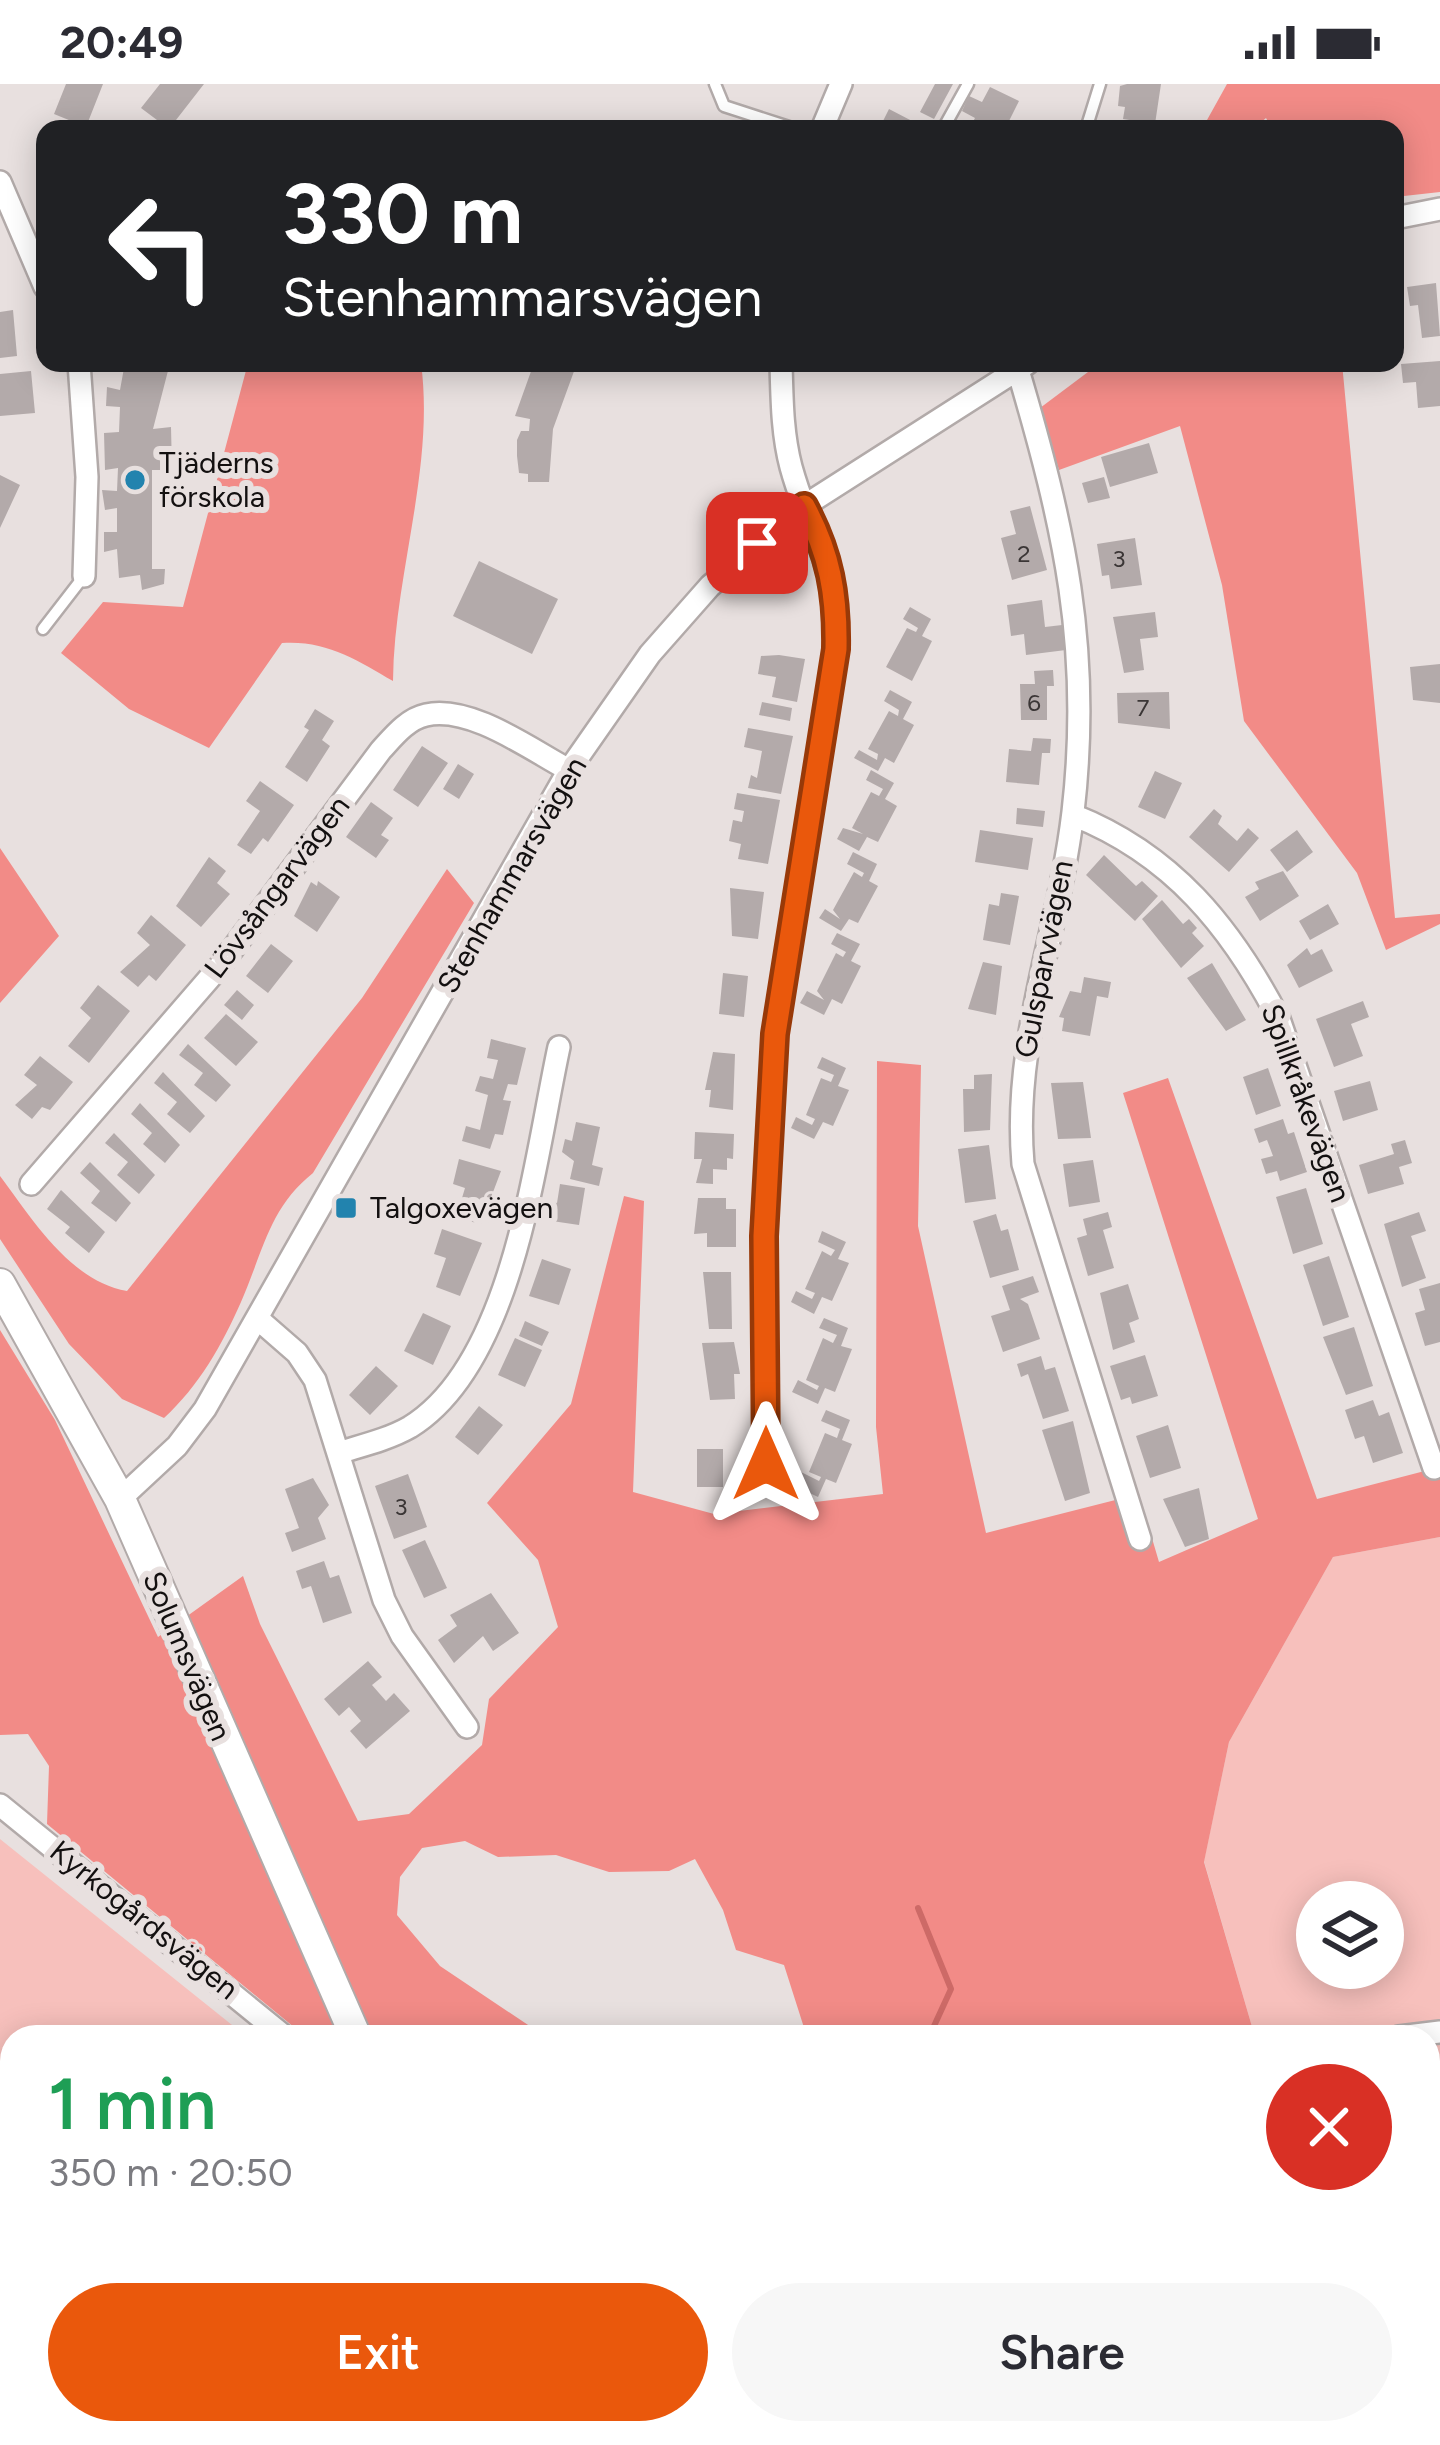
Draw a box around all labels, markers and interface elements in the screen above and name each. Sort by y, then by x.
text: 20:49 [60,15,183,69]
text: 330 m [282,163,523,264]
icon: left [84,168,240,324]
text: Stenhammarsvägen [282,265,762,330]
place label: Tjäderns förskola [159,444,274,515]
marker: Tjäderns förskola [122,467,148,493]
pin [706,492,808,594]
icon: arrive [724,510,790,576]
house number: 2 [1017,539,1031,568]
house number: 3 [1112,544,1126,573]
house number: 6 [1027,688,1041,717]
house number: 7 [1137,693,1150,722]
street label: Stenhammarsvägen [429,750,594,1000]
street label: Lövsångarvägen [196,788,357,985]
street label: Gulsparvvägen [1006,857,1081,1061]
street label: Spillkråkevägen [1254,999,1359,1207]
place label: Talgoxevägen [370,1189,553,1226]
marker: Talgoxevägen [333,1195,359,1221]
position arrow [703,1401,829,1527]
house number: 3 [394,1492,408,1521]
street label: Solumsvägen [135,1566,240,1746]
street label: Kyrkogårdsvägen [43,1832,246,2007]
map controls [1296,1881,1404,1989]
button: layers [1296,1881,1404,1989]
text: 1 min [48,2061,216,2147]
button: close [1266,2064,1392,2190]
text: 350 m · 20:50 [48,2149,293,2196]
button: Exit [48,2283,708,2421]
button: Share [732,2283,1392,2421]

